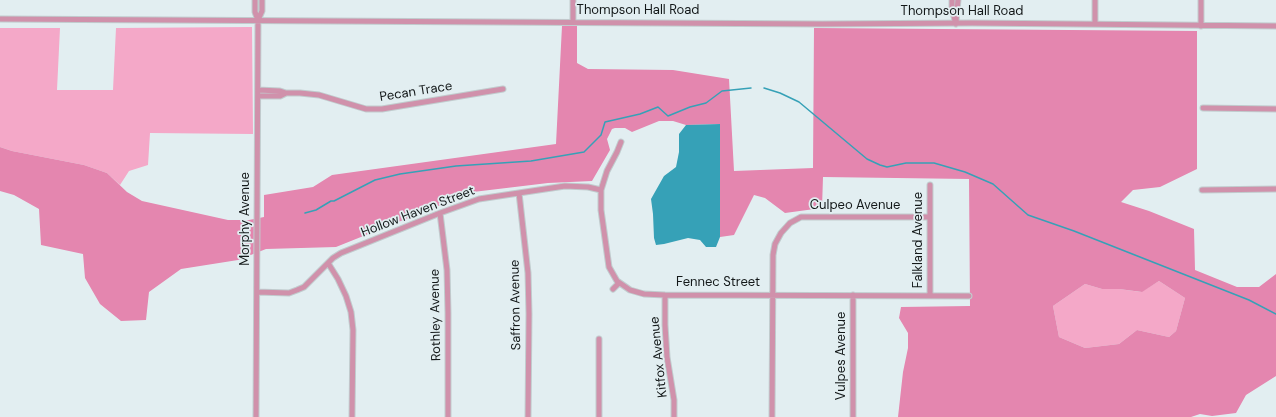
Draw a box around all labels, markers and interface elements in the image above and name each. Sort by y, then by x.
street label: Thompson Hall Road [577,3,699,19]
street label: Thompson Hall Road [901,4,1023,20]
street label: Pecan Trace [379,79,453,105]
street label: Morphy Avenue [238,172,254,266]
street label: Hollow Haven Street [359,183,477,241]
street label: Falkland Avenue [911,192,927,288]
street label: Culpeo Avenue [810,198,900,214]
street label: Saffron Avenue [507,259,525,351]
street label: Rothley Avenue [427,269,445,361]
street label: Fennec Street [676,275,760,291]
street label: Vulpes Avenue [834,312,850,400]
street label: Kitfox Avenue [647,316,671,398]

